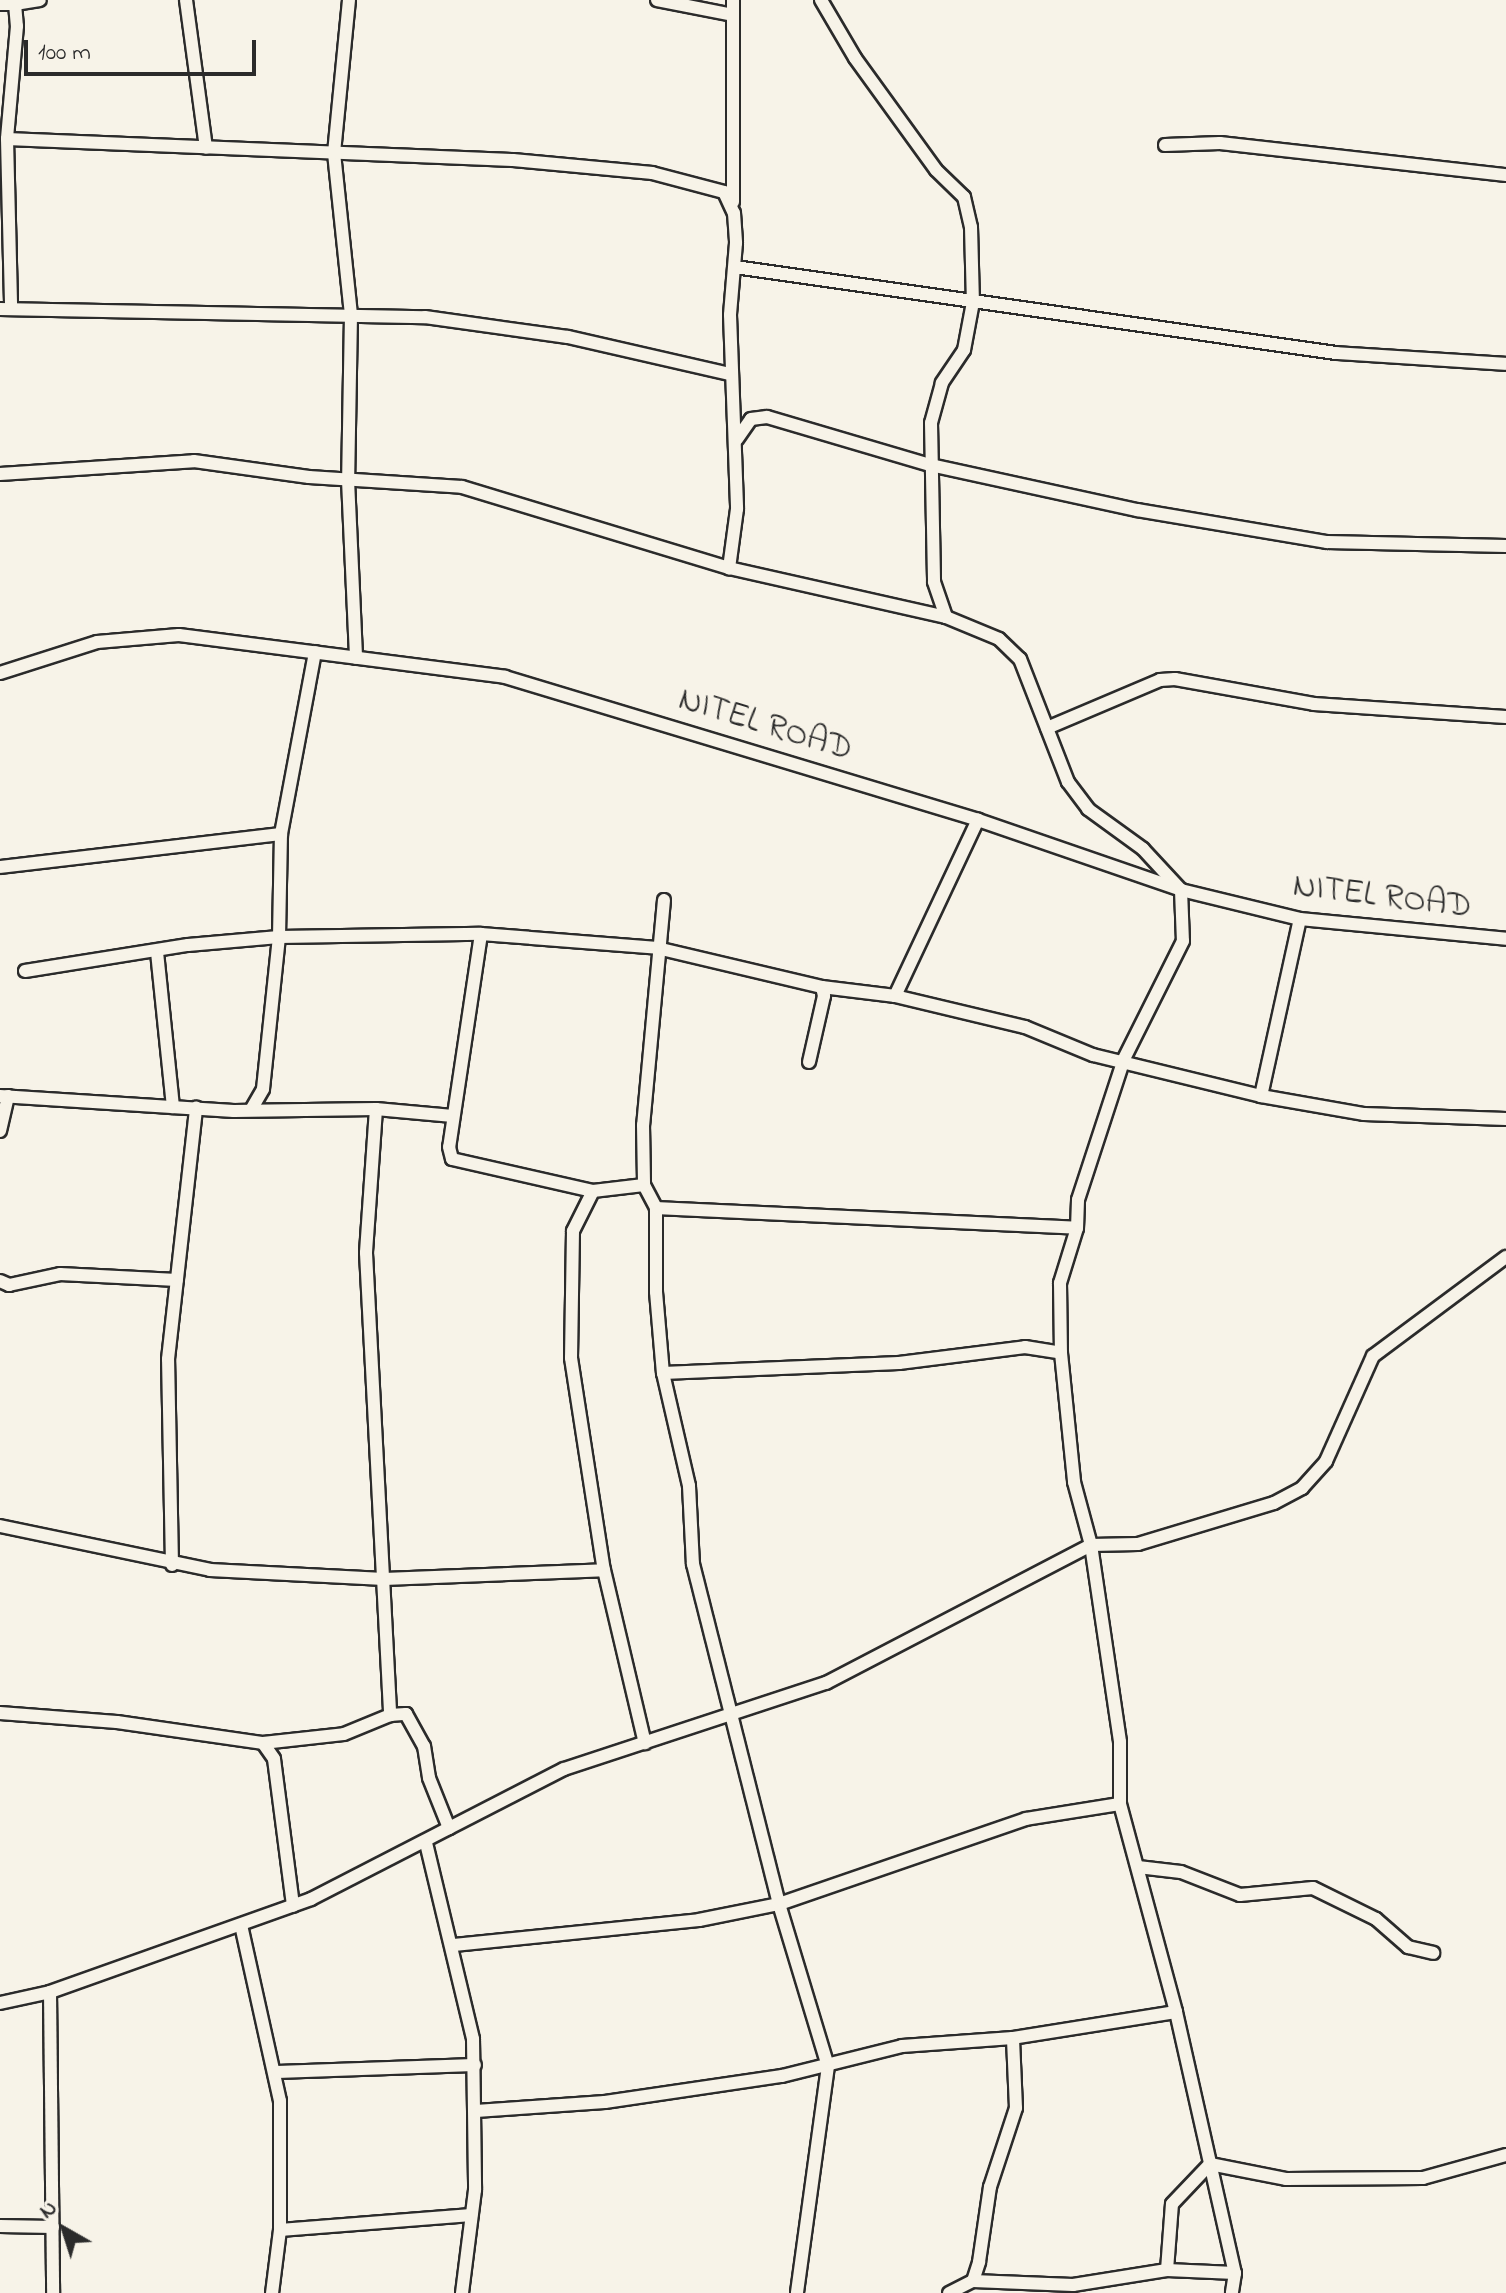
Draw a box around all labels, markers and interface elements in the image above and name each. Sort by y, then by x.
scale bar [28,24,260,74]
text: 100 m [38,36,91,71]
street label: NITEL ROAD [673,680,857,772]
street label: NITEL ROAD [1290,867,1474,929]
north arrow [24,2189,104,2269]
text: N [33,2193,65,2227]

